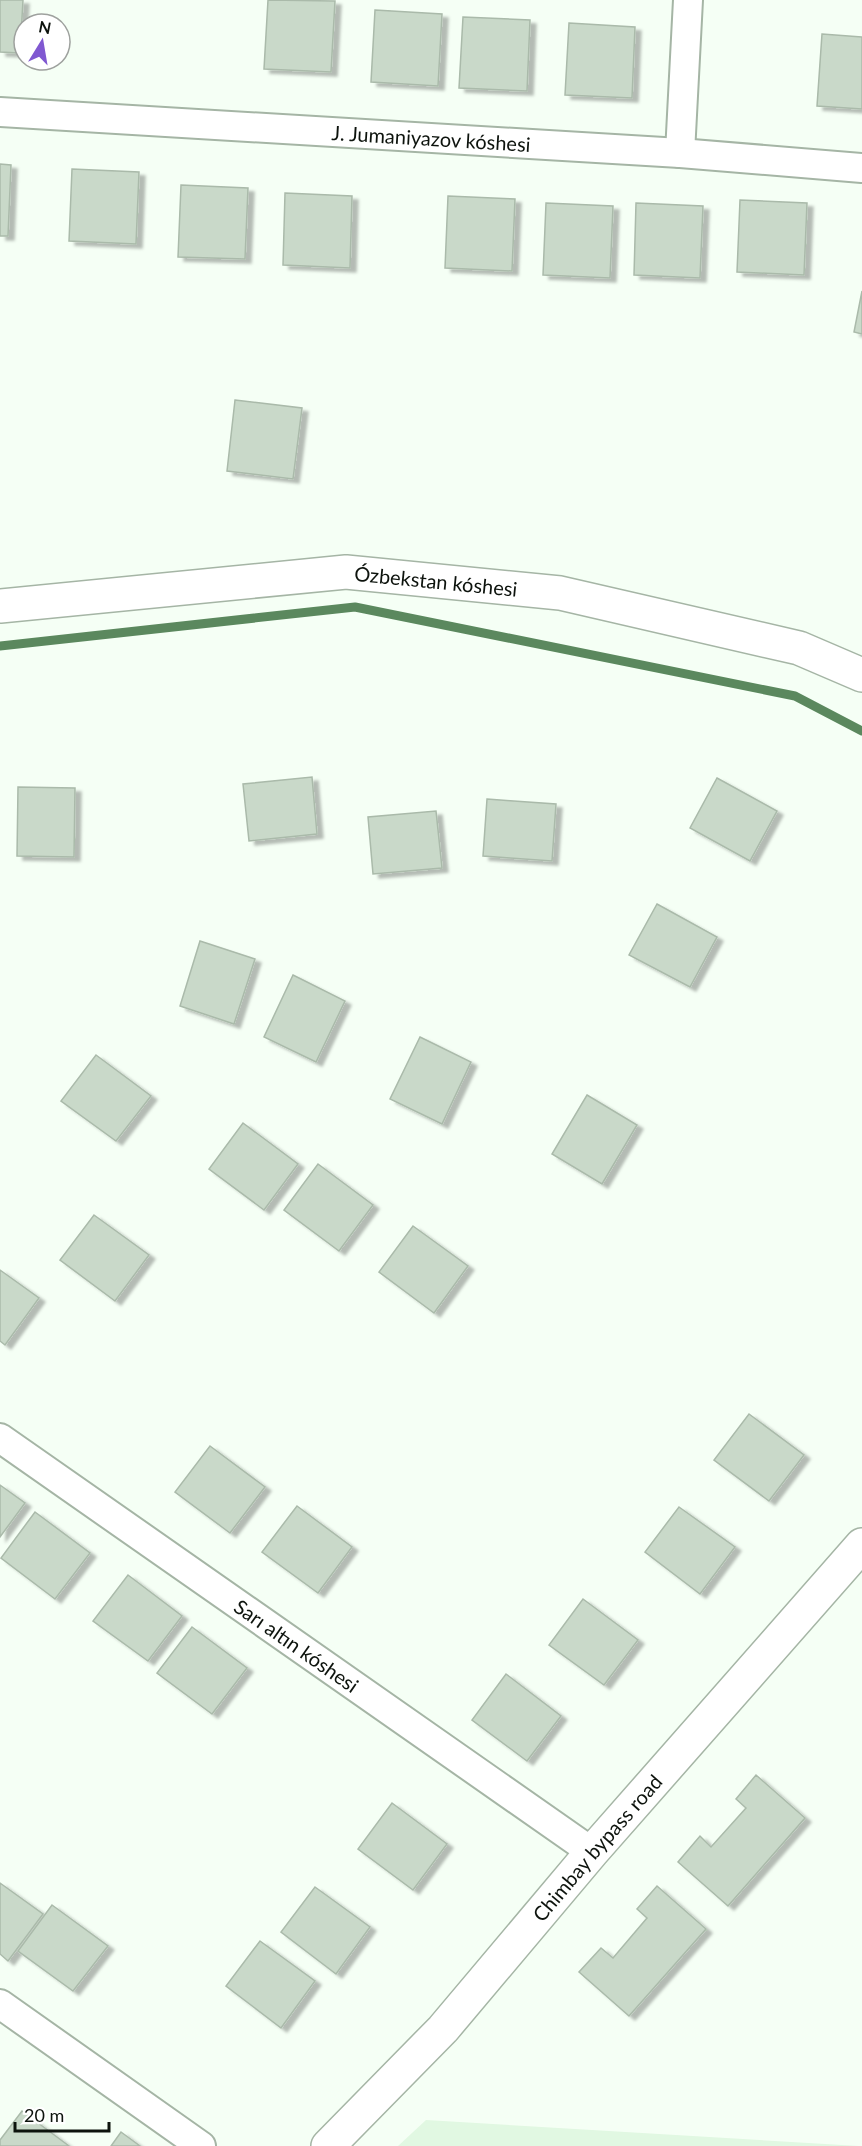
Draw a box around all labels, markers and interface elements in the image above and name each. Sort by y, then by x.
north arrow [12,12,72,72]
text: N [37,16,53,37]
street label: J. Jumaniyazov kóshesi [331,120,531,156]
street label: Ózbekstan kóshesi [353,561,519,601]
street label: Sarı altın kóshesi [230,1594,363,1697]
street label: Chimbay bypass road [527,1769,667,1926]
scale bar [15,2095,110,2133]
text: 20 m [24,2104,64,2126]

